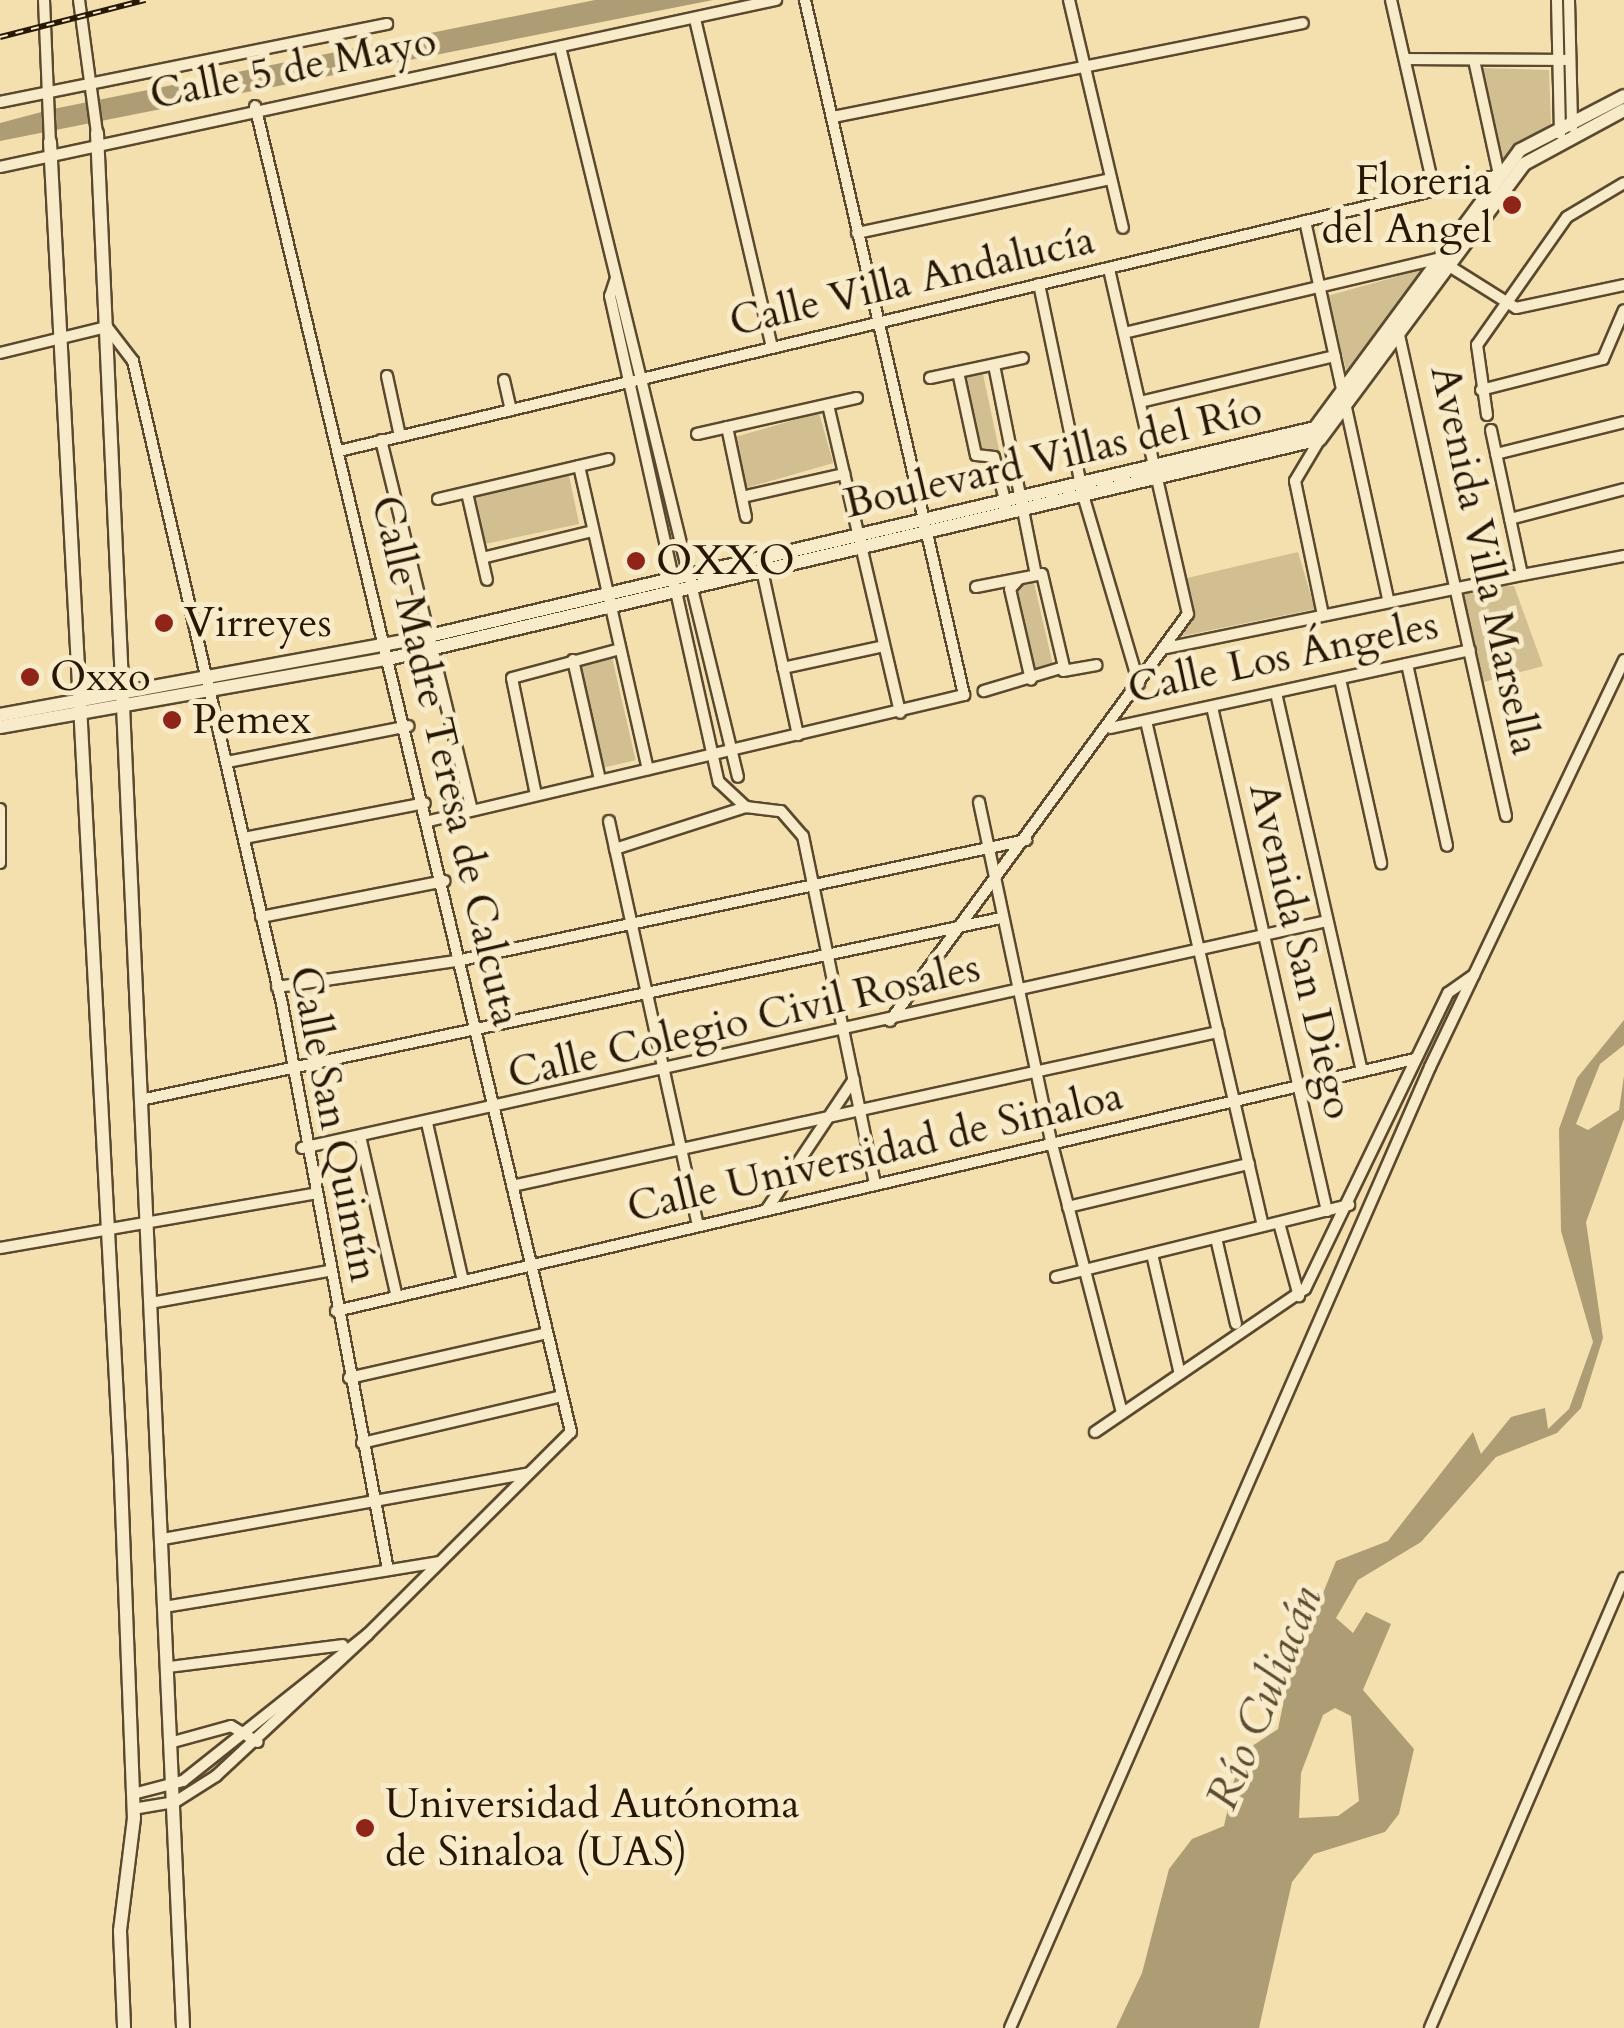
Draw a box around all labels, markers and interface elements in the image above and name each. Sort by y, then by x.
street label: Calle 5 de Mayo [146,16,440,120]
place label: Floreria del Angel [1322,156,1492,255]
marker: Floreria del Angel [1501,194,1523,216]
street label: Calle Villa Andalucía [725,215,1099,347]
street label: Avenida Villa Marsella [1419,361,1551,759]
street label: Boulevard Villas del Río [839,384,1267,530]
street label: Calle Madre Teresa de Calcuta [360,491,532,1031]
place label: OXXO [656,536,795,586]
marker: OXXO [625,550,647,572]
place label: Virreyes [184,598,332,648]
street label: Calle Los Ángeles [1123,600,1443,714]
marker: Virreyes [153,612,175,634]
place label: Oxxo [50,652,151,702]
marker: Oxxo [19,666,41,688]
place label: Pemex [192,695,311,745]
marker: Pemex [161,709,183,731]
street label: Avenida San Diego [1238,778,1364,1124]
street label: Calle Colegio Civil Rosales [503,942,985,1100]
street label: Calle San Quintín [279,962,389,1286]
street label: Calle Universidad de Sinaloa [622,1070,1128,1234]
water label: Río Culiacán [1195,1579,1333,1817]
place label: Universidad Autónoma de Sinaloa (UAS) [385,1779,800,1878]
marker: Universidad Autónoma de Sinaloa (UAS) [354,1817,376,1839]

